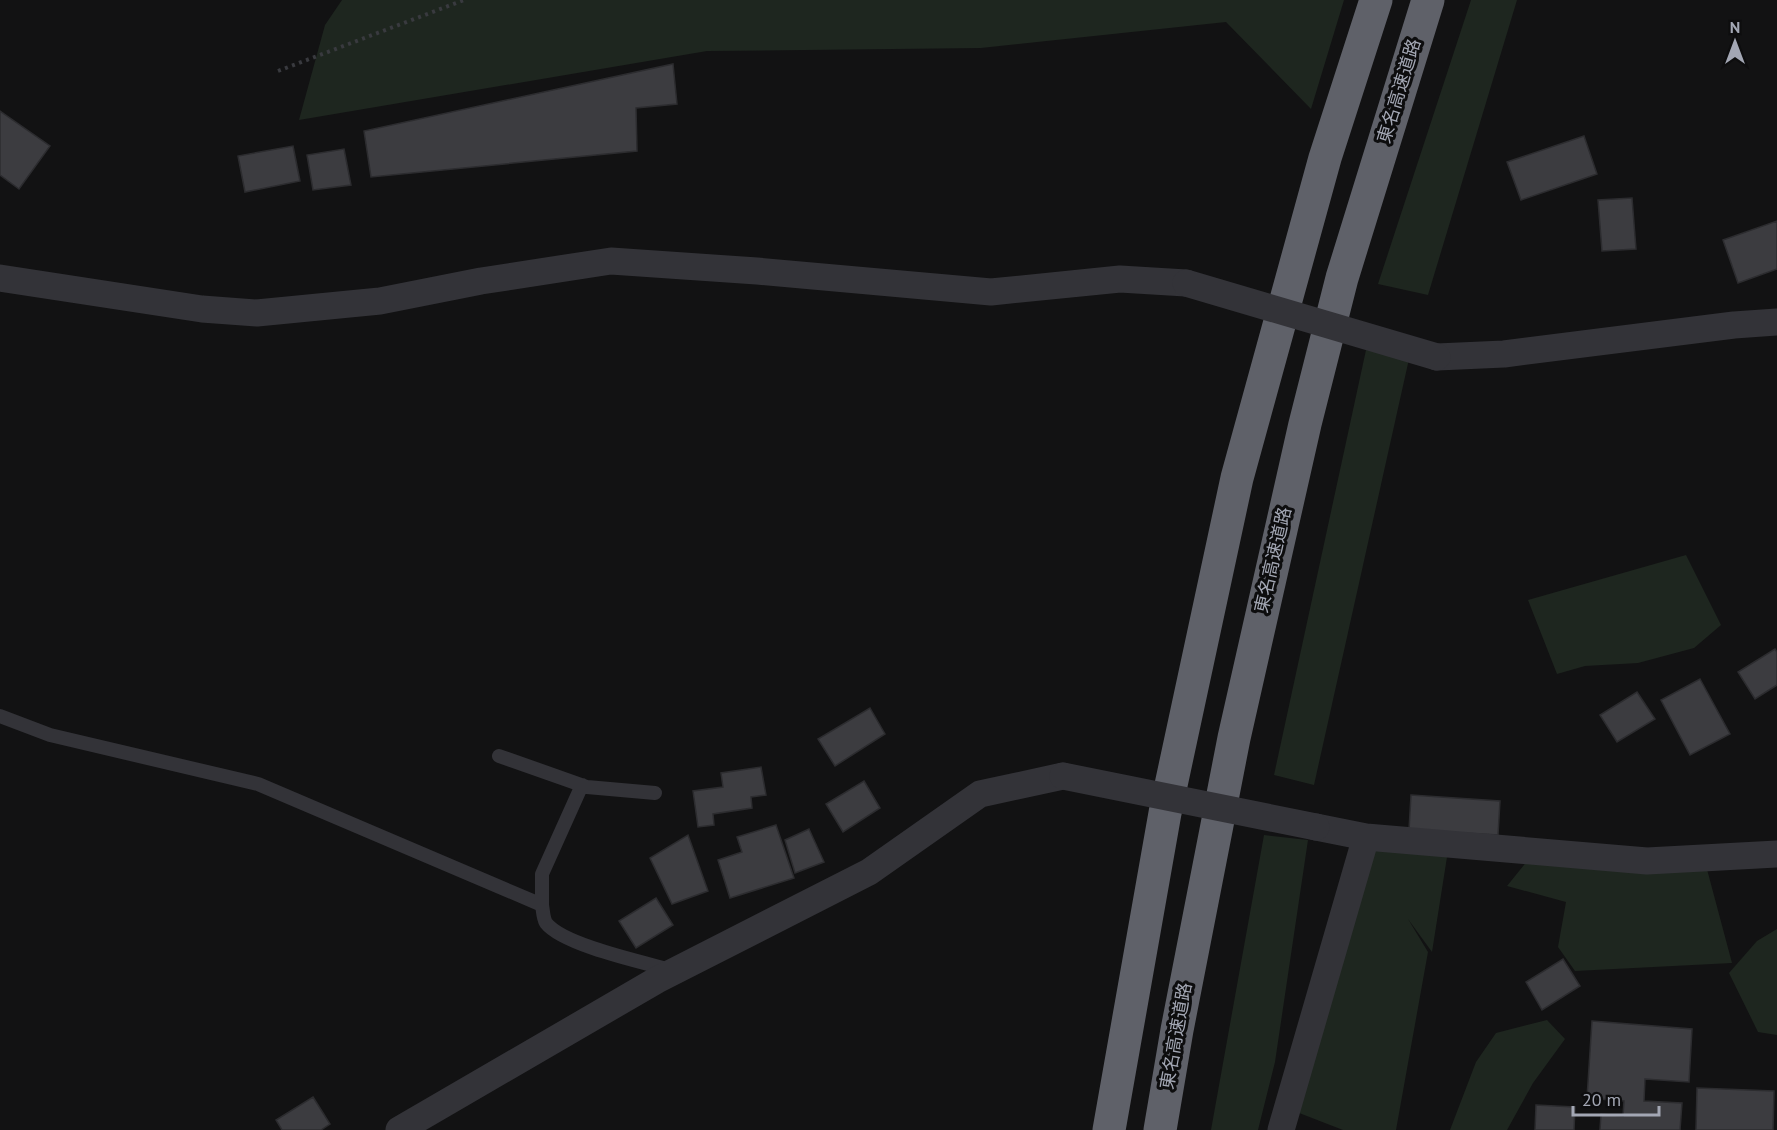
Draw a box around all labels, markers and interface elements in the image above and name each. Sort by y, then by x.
north arrow [1705,12,1765,72]
text: N [1730,17,1740,37]
street label: 東名高速道路 [1372,36,1425,146]
street label: 東名高速道路 [1249,505,1296,615]
street label: 東名高速道路 [1155,981,1196,1091]
scale bar [1573,1079,1658,1117]
text: 20 m [1582,1088,1621,1111]

